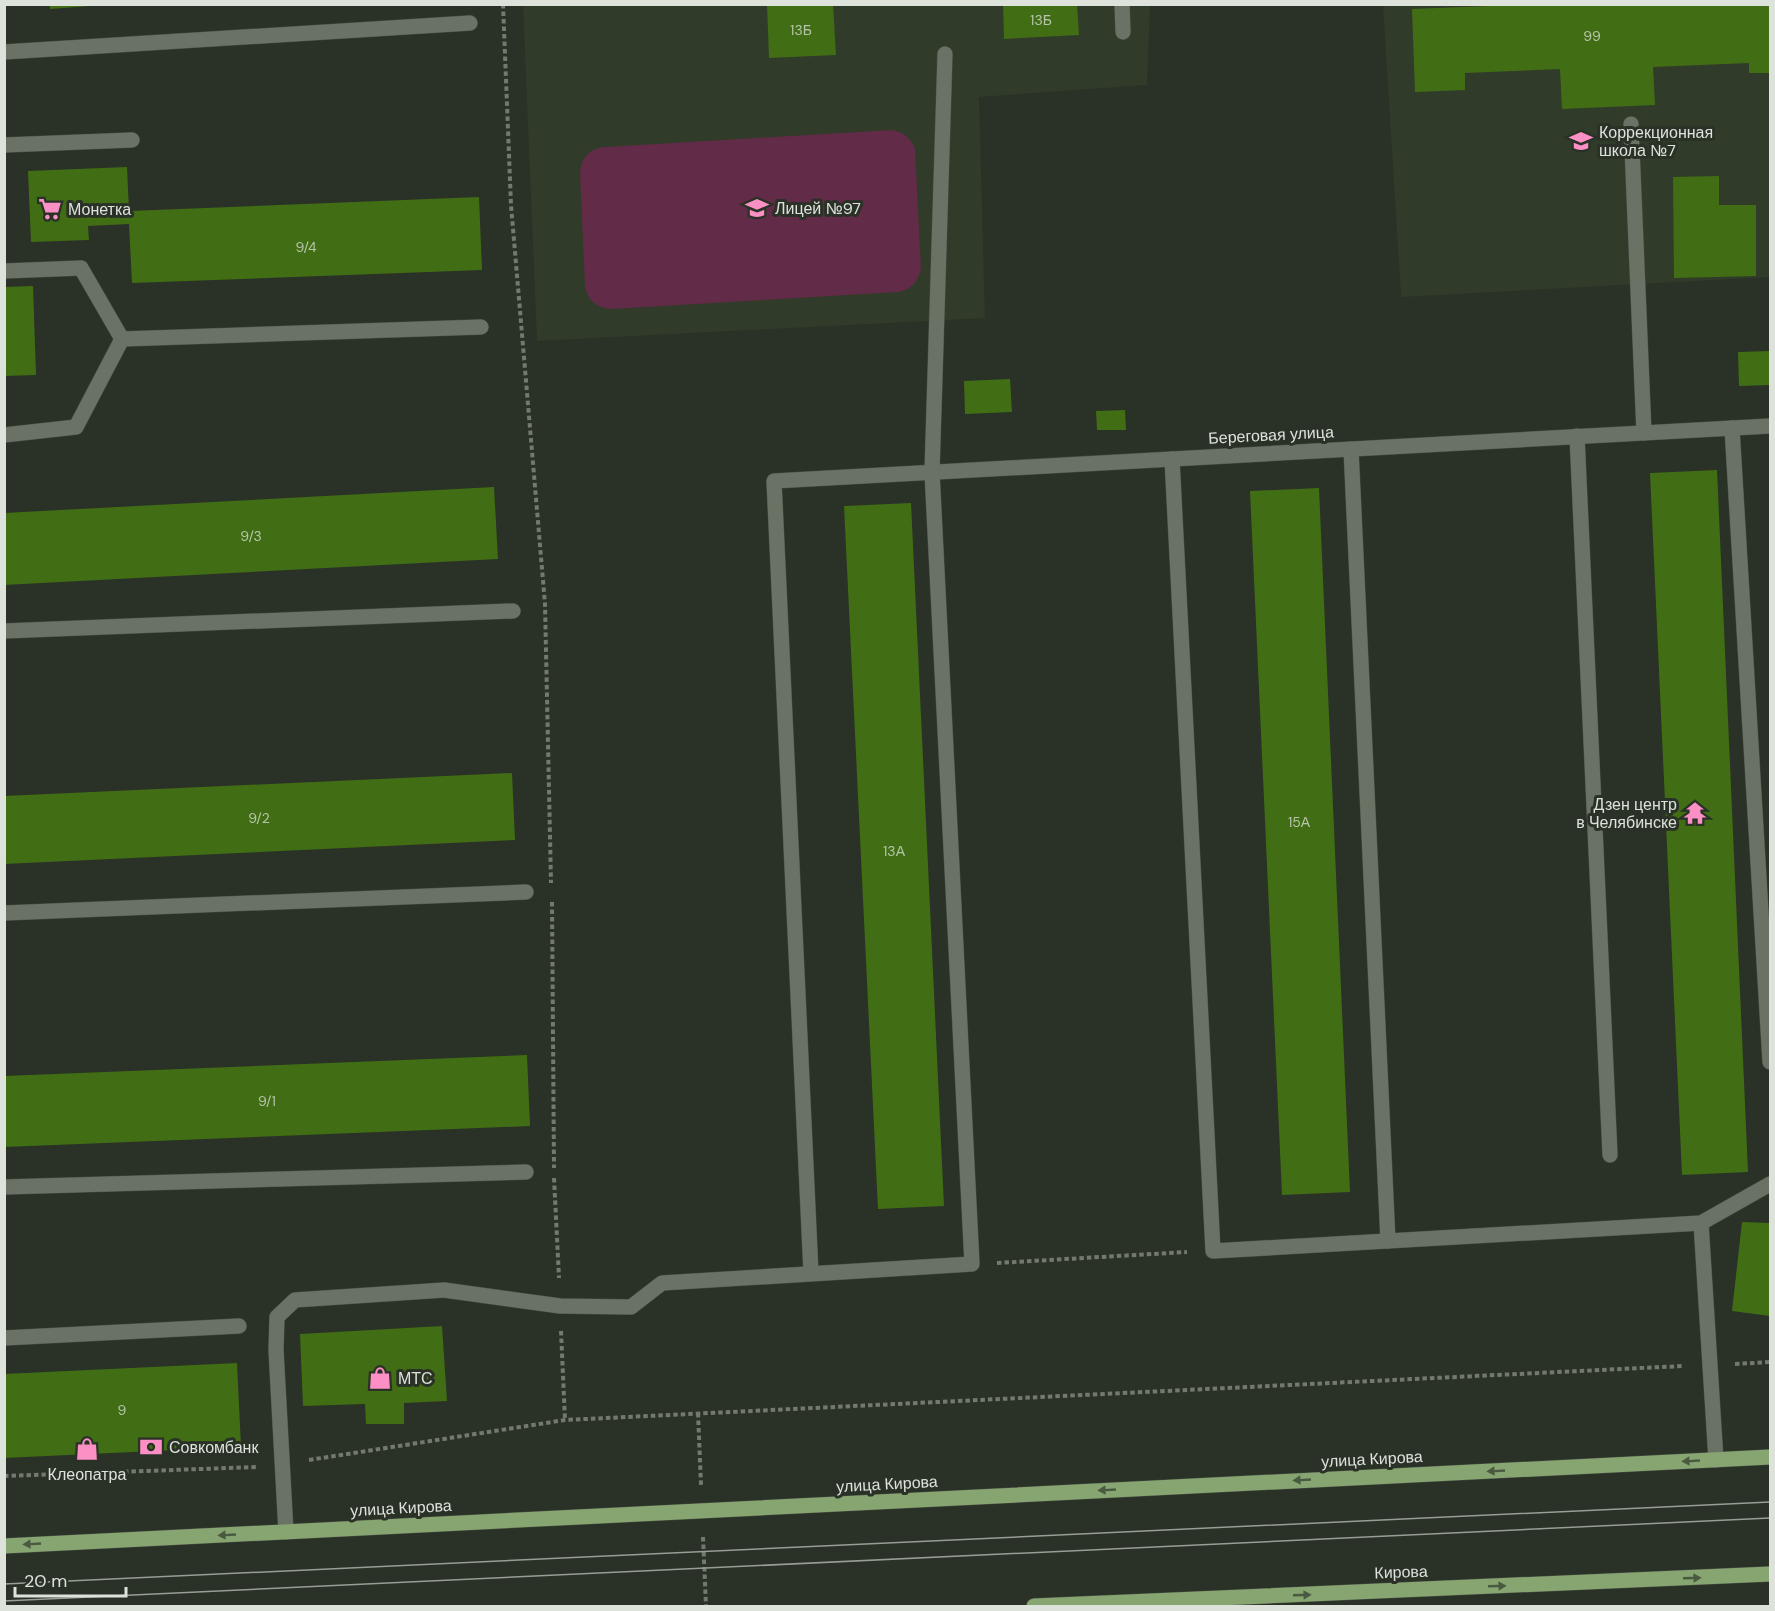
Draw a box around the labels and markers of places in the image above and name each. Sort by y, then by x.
place label: Коррекционная школа №7 [1599,122,1713,161]
school or university icon: Коррекционная школа №7 [1568,128,1594,154]
school or university icon: Лицей №97 [744,195,770,221]
supermarket icon: Монетка [37,196,63,222]
place label: Лицей №97 [775,198,861,219]
place label: Монетка [68,199,131,220]
place label: Дзен центр в Челябинске [1576,794,1677,833]
temple icon: Дзен центр в Челябинске [1682,800,1708,826]
shop icon: МТС [367,1365,393,1391]
place label: МТС [398,1368,433,1389]
bank icon: Совкомбанк [138,1434,164,1460]
shop icon: Клеопатра [74,1436,100,1462]
place label: Совкомбанк [169,1437,259,1458]
place label: Клеопатра [48,1464,126,1485]

